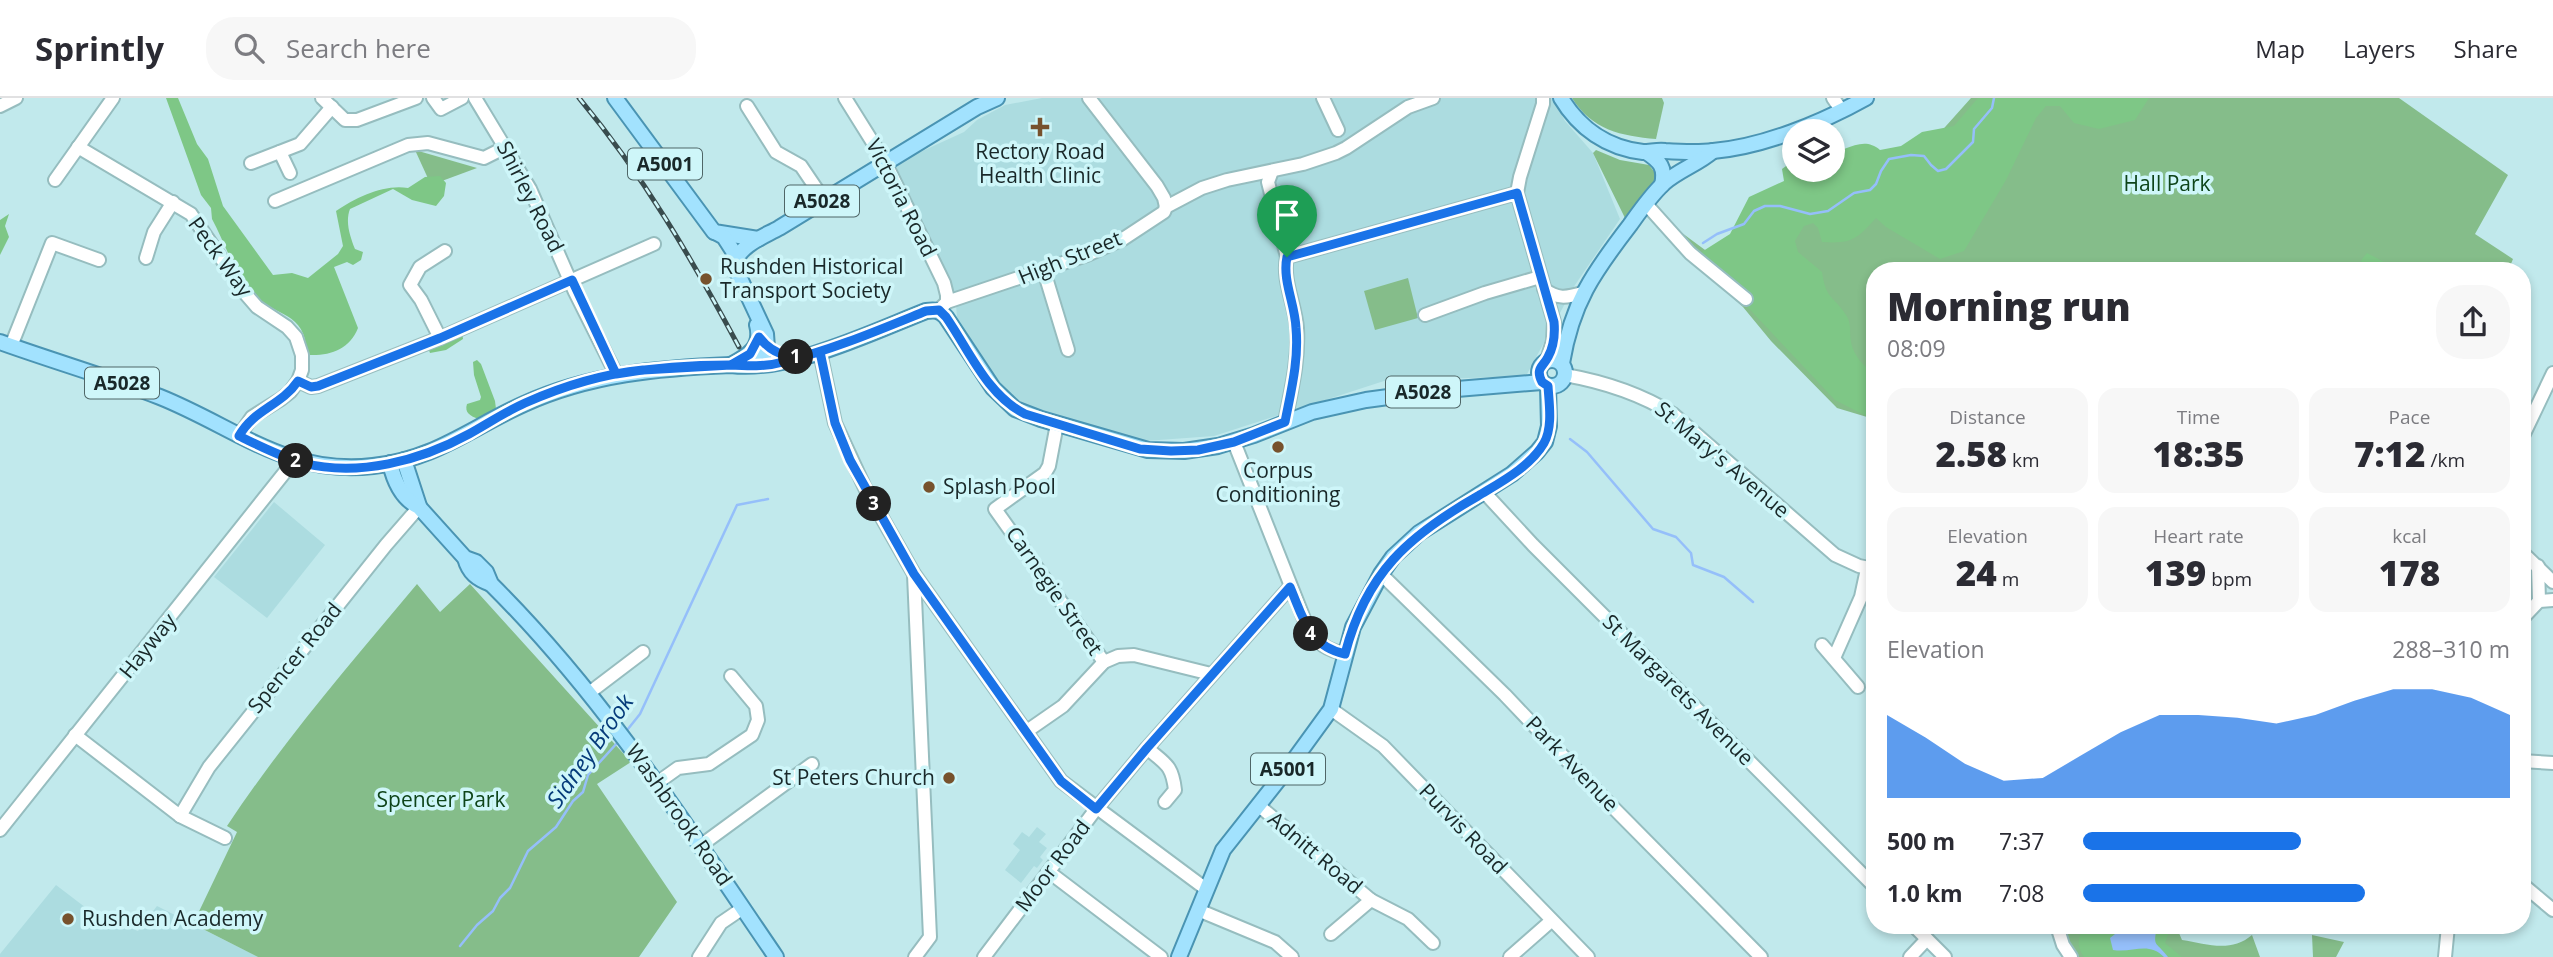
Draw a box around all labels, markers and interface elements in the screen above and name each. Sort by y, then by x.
search box [206,17,696,80]
text: Sprintly [35,26,164,71]
icon: search [230,29,268,67]
text: Search here [286,30,431,66]
text: Map [2255,32,2305,65]
text: Layers [2343,32,2416,65]
text: Share [2454,32,2518,65]
marker: Rectory Road Health Clinic [1030,117,1050,137]
map controls [1782,119,1845,182]
button: layers [1782,119,1845,182]
street label: Victoria Road [860,134,944,261]
street label: Shirley Road [491,136,571,257]
place label: Rectory Road Health Clinic [975,137,1105,189]
road number: A5001 [628,148,702,180]
park label: Hall Park [2123,169,2211,197]
pin [1257,185,1317,257]
road number: A5028 [785,186,859,216]
icon: arrive [1268,196,1306,234]
street label: Peck Way [182,211,260,302]
street label: High Street [1014,224,1125,291]
place label: Rushden Historical Transport Society [720,252,904,304]
marker: Rushden Historical Transport Society [698,271,714,287]
text: Morning run [1887,280,2131,332]
button: share [2436,285,2510,359]
text: 08:09 [1887,332,1946,364]
pin: 1 [778,340,814,374]
text: 1 [790,343,801,369]
road number: A5028 [85,368,159,398]
road number: A5028 [1386,376,1460,408]
street label: St Mary's Avenue [1650,395,1796,524]
text: Distance [1949,404,2026,430]
text: Time [2177,404,2220,430]
text: Pace [2389,404,2430,430]
text: 2.58 [1935,430,2007,477]
text: 18:35 [2152,430,2245,477]
text: 7:12 [2354,430,2426,477]
marker: Corpus Conditioning [1270,439,1286,455]
pin: 2 [278,444,314,478]
text: 2 [290,447,301,473]
text: km [2007,447,2040,473]
text: /km [2426,447,2465,473]
place label: Corpus Conditioning [1216,456,1340,508]
place label: Splash Pool [943,472,1056,500]
marker: Splash Pool [921,479,937,495]
pin: 3 [856,486,892,522]
text: 3 [868,490,879,516]
street label: Carnegie Street [1000,521,1110,660]
text: Elevation [1947,523,2028,549]
text: Heart rate [2153,523,2244,549]
text: kcal [2392,523,2427,549]
text: 24 [1956,549,1997,596]
text: 139 [2145,549,2206,596]
text: 178 [2379,549,2440,596]
text: m [1997,566,2019,592]
text: bpm [2206,566,2252,592]
street label: Spencer Road [241,596,348,719]
street label: Hayway [112,607,182,684]
street label: St Margarets Avenue [1597,608,1760,771]
pin: 4 [1294,616,1328,652]
text: 4 [1305,620,1316,646]
text: Elevation [1887,633,1985,665]
text: 288–310 m [2392,633,2510,665]
water label: Sidney Brook [538,687,641,814]
street label: Park Avenue [1520,710,1625,817]
street label: Washbrook Road [620,738,739,891]
road number: A5001 [1251,754,1325,784]
place label: St Peters Church [772,763,935,791]
marker: St Peters Church [941,770,957,786]
street label: Purvis Road [1414,777,1514,880]
park label: Spencer Park [377,785,505,813]
street label: Adnitt Road [1263,805,1369,900]
street label: Moor Road [1008,814,1096,917]
text: 500 m [1887,825,1955,857]
text: 7:37 [1999,825,2045,857]
text: 1.0 km [1887,877,1963,909]
text: 7:08 [1999,877,2045,909]
place label: Rushden Academy [82,904,264,932]
marker: Rushden Academy [60,911,76,927]

